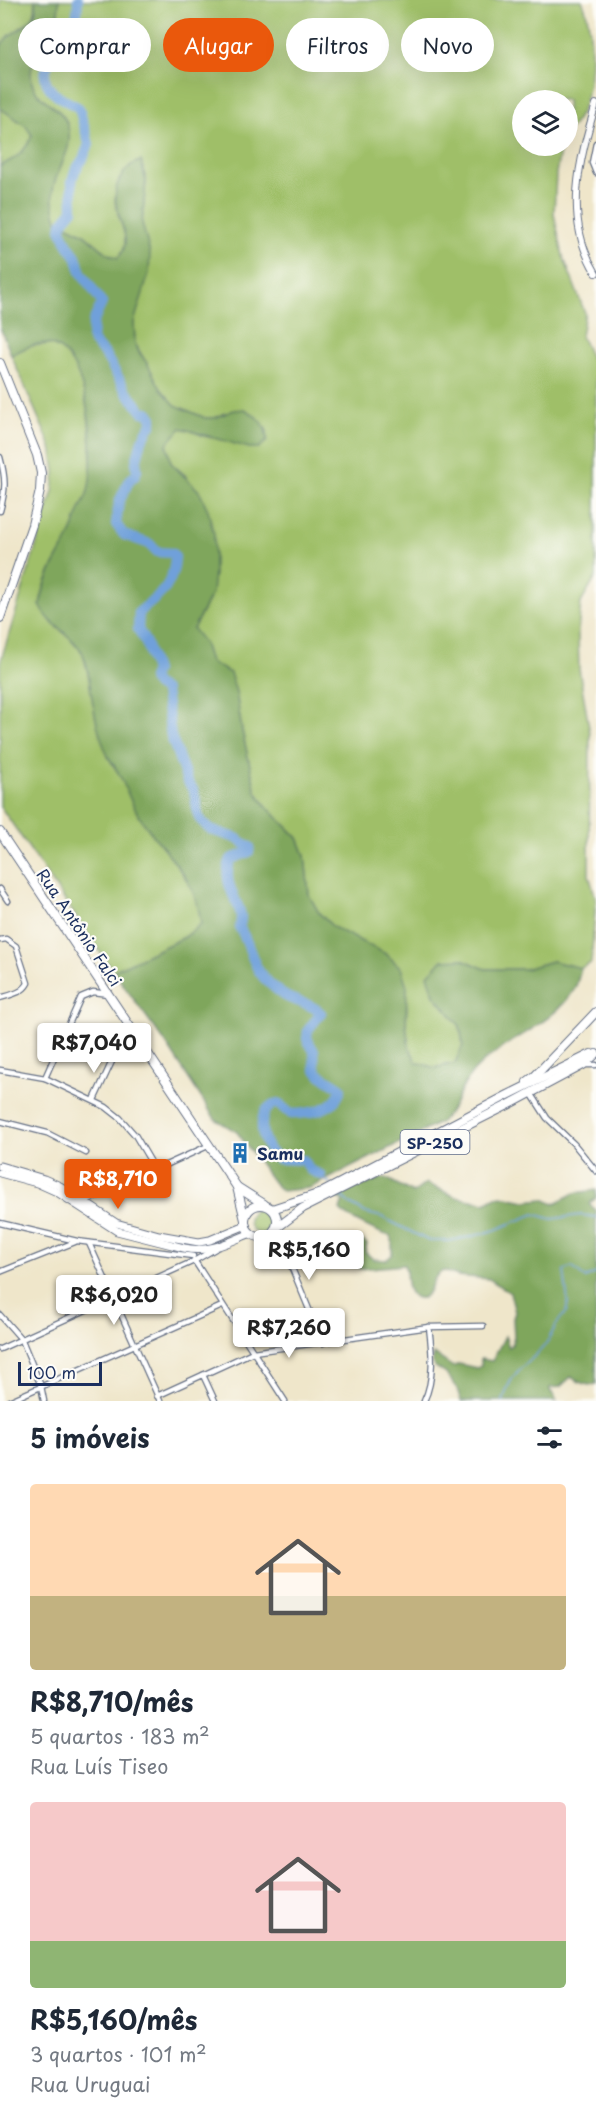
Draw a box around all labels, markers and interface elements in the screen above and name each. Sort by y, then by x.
chip: Comprar [18,18,151,72]
chip: Alugar [163,18,274,72]
chip: Filtros [286,18,389,72]
chip: Novo [401,18,494,72]
map controls [512,90,578,156]
button: layers [512,90,578,156]
street label: Rua Antônio Falci [32,863,128,991]
pin: R$7,040 [39,1023,149,1074]
text: R$7,040 [51,1027,137,1057]
road number: SP-250 [400,1130,470,1154]
building icon: Samu [228,1141,252,1165]
place label: Samu [257,1141,303,1165]
pin: R$8,710 [63,1159,173,1210]
text: R$8,710 [78,1163,158,1193]
pin: R$5,160 [254,1230,364,1281]
text: R$5,160 [268,1234,350,1264]
pin: R$6,020 [59,1275,169,1326]
text: R$6,020 [70,1279,158,1309]
pin: R$7,260 [234,1308,344,1359]
text: R$7,260 [247,1312,331,1342]
scale bar [18,1359,102,1386]
text: 100 m [27,1360,76,1384]
text: 5 imóveis [30,1418,150,1457]
icon: filters [533,1421,566,1454]
icon: home [244,1523,352,1631]
text: R$8,710/mês [30,1682,194,1721]
text: 5 quartos · 183 m² [30,1721,210,1751]
text: Rua Luís Tiseo [30,1751,168,1781]
icon: home [244,1841,352,1949]
text: R$5,160/mês [30,2000,197,2039]
text: 3 quartos · 101 m² [30,2039,207,2069]
text: Rua Uruguai [30,2069,151,2099]

